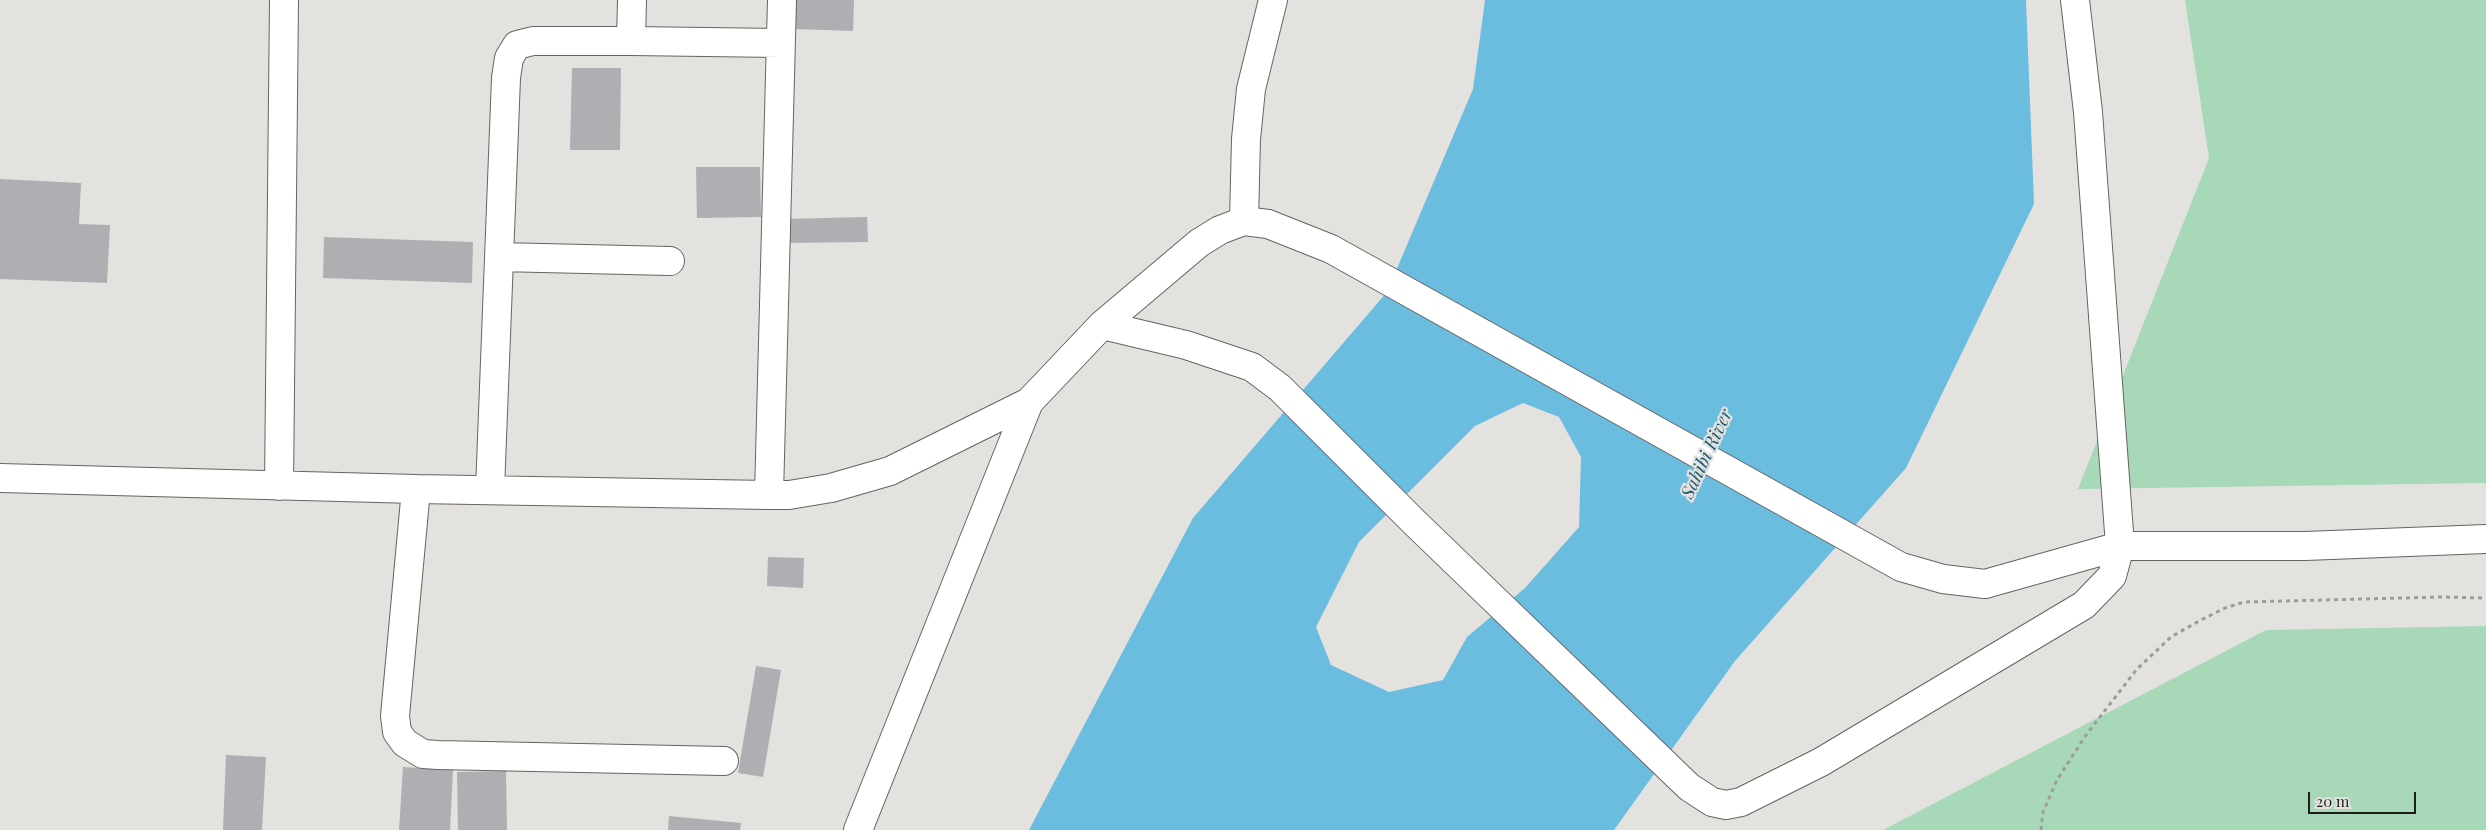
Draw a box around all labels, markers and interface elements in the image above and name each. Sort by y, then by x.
water label: Sahibi River [1677,406,1737,502]
scale bar [2311,782,2418,814]
text: 20 m [2316,791,2349,811]

